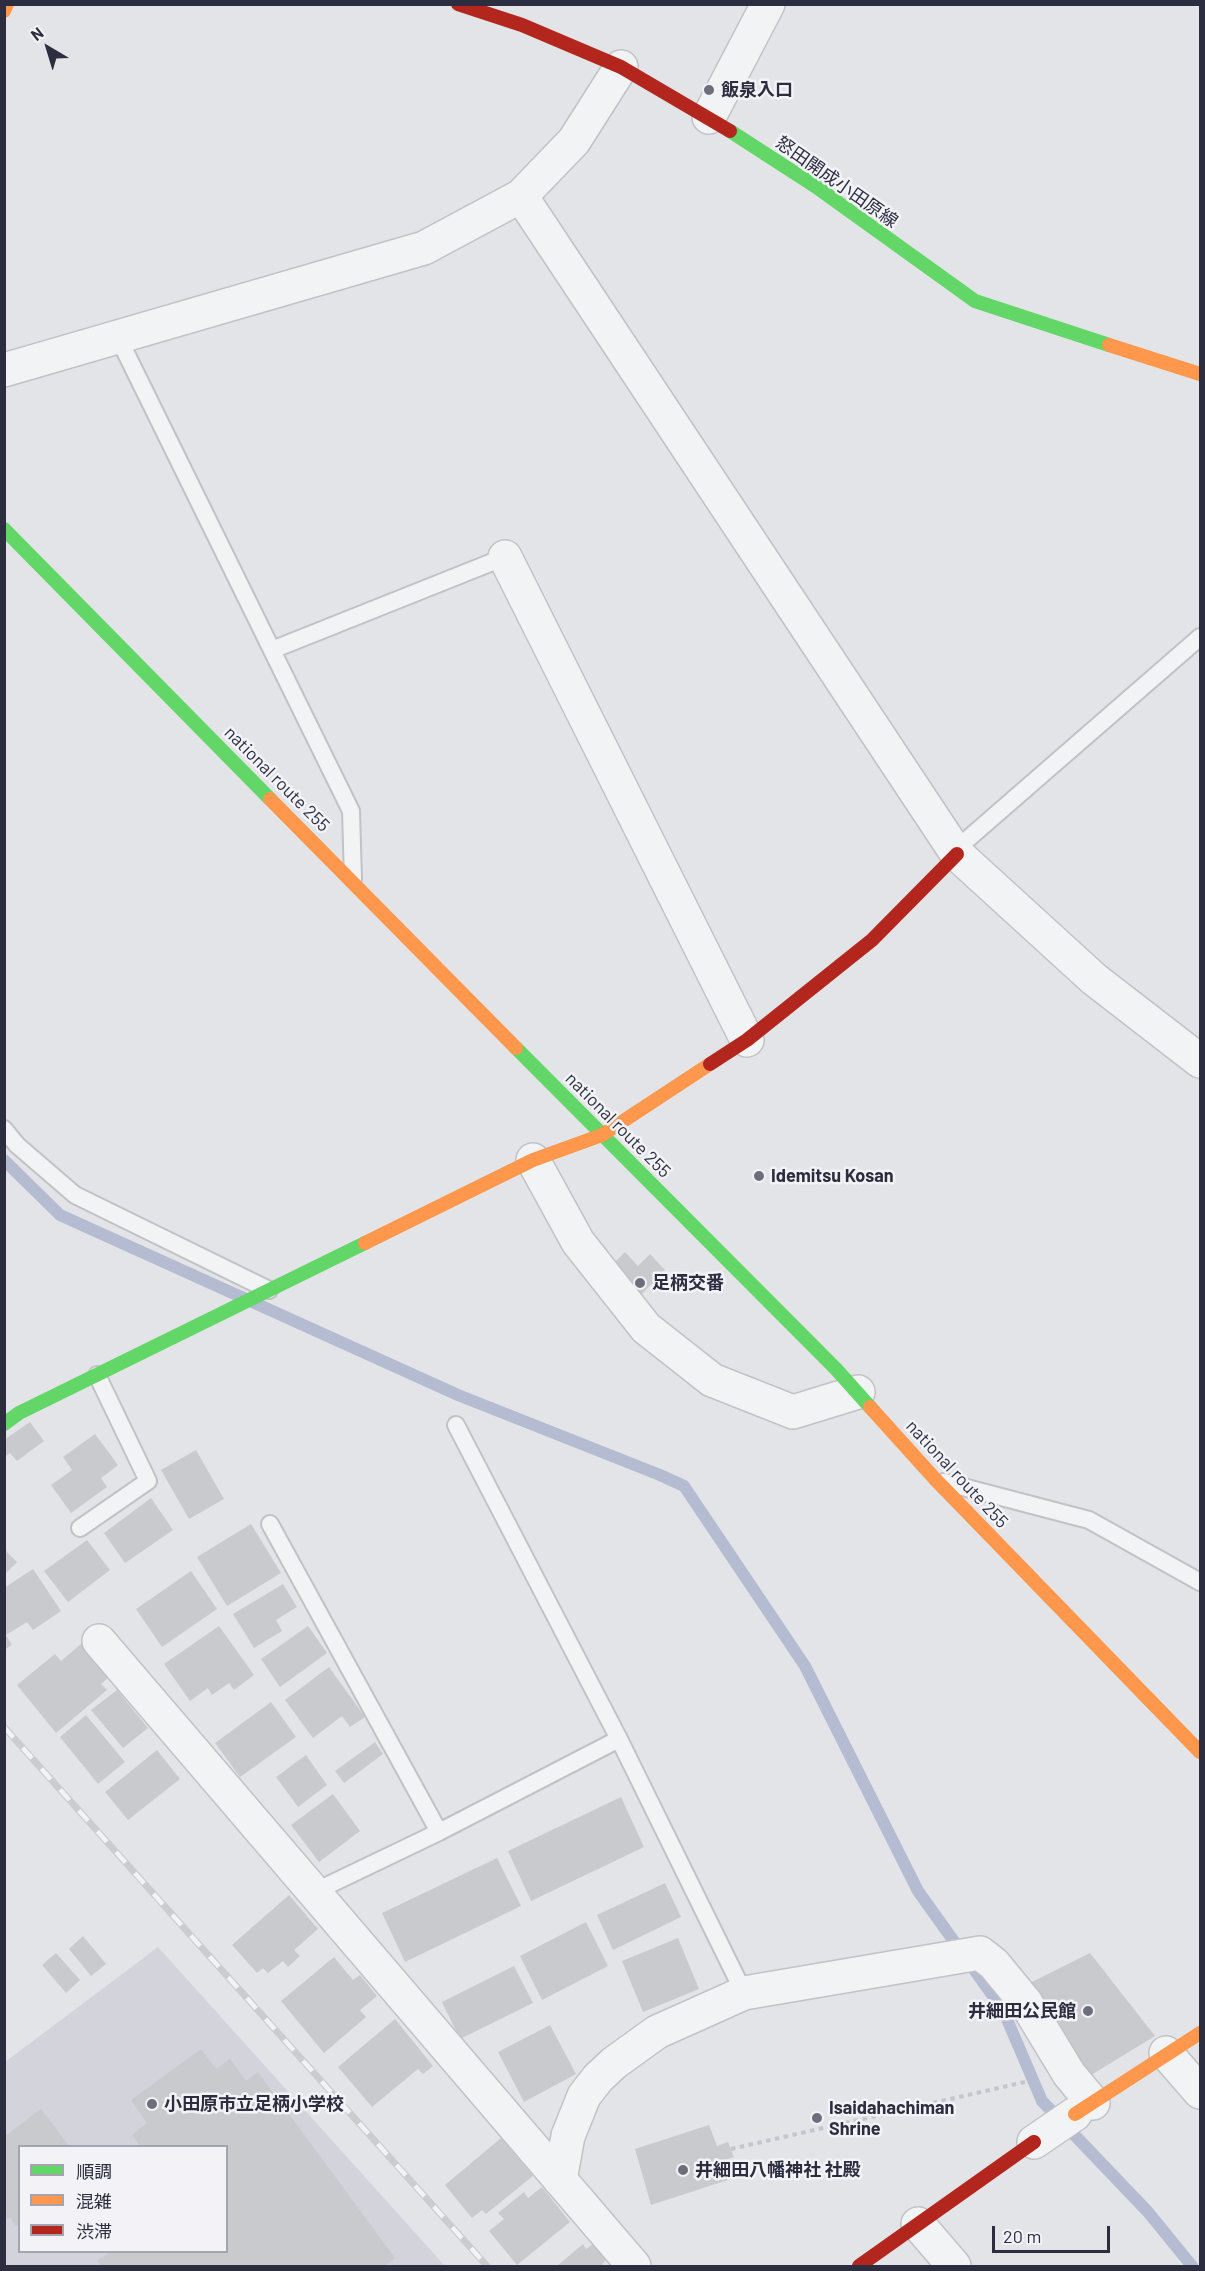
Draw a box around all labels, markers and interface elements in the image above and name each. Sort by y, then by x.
north arrow [18,18,78,78]
text: N [27,23,47,44]
place label: 飯泉入口 [721,79,793,101]
marker: 飯泉入口 [702,83,716,97]
street label: 怒田開成小田原線 [772,132,902,232]
street label: national route 255 [220,722,334,836]
street label: national route 255 [561,1068,675,1182]
place label: Idemitsu Kosan [771,1165,894,1187]
marker: Idemitsu Kosan [752,1169,766,1183]
place label: 足柄交番 [652,1272,724,1294]
marker: 足柄交番 [633,1276,647,1290]
street label: national route 255 [901,1415,1013,1533]
place label: 井細田公民館 [968,2000,1076,2022]
marker: 井細田公民館 [1081,2004,1095,2018]
place label: 小田原市立足柄小学校 [164,2093,344,2115]
marker: 小田原市立足柄小学校 [145,2097,159,2111]
place label: Isaidahachiman Shrine [829,2097,954,2140]
marker: Isaidahachiman Shrine [810,2111,824,2125]
legend [18,2145,228,2253]
place label: 井細田八幡神社 社殿 [695,2159,861,2181]
text: 順調 [76,2160,112,2182]
marker: 井細田八幡神社 社殿 [676,2163,690,2177]
text: 混雑 [76,2190,112,2212]
scale bar [995,2214,1114,2252]
text: 渋滞 [76,2220,112,2242]
text: 20 m [1003,2225,1041,2247]

